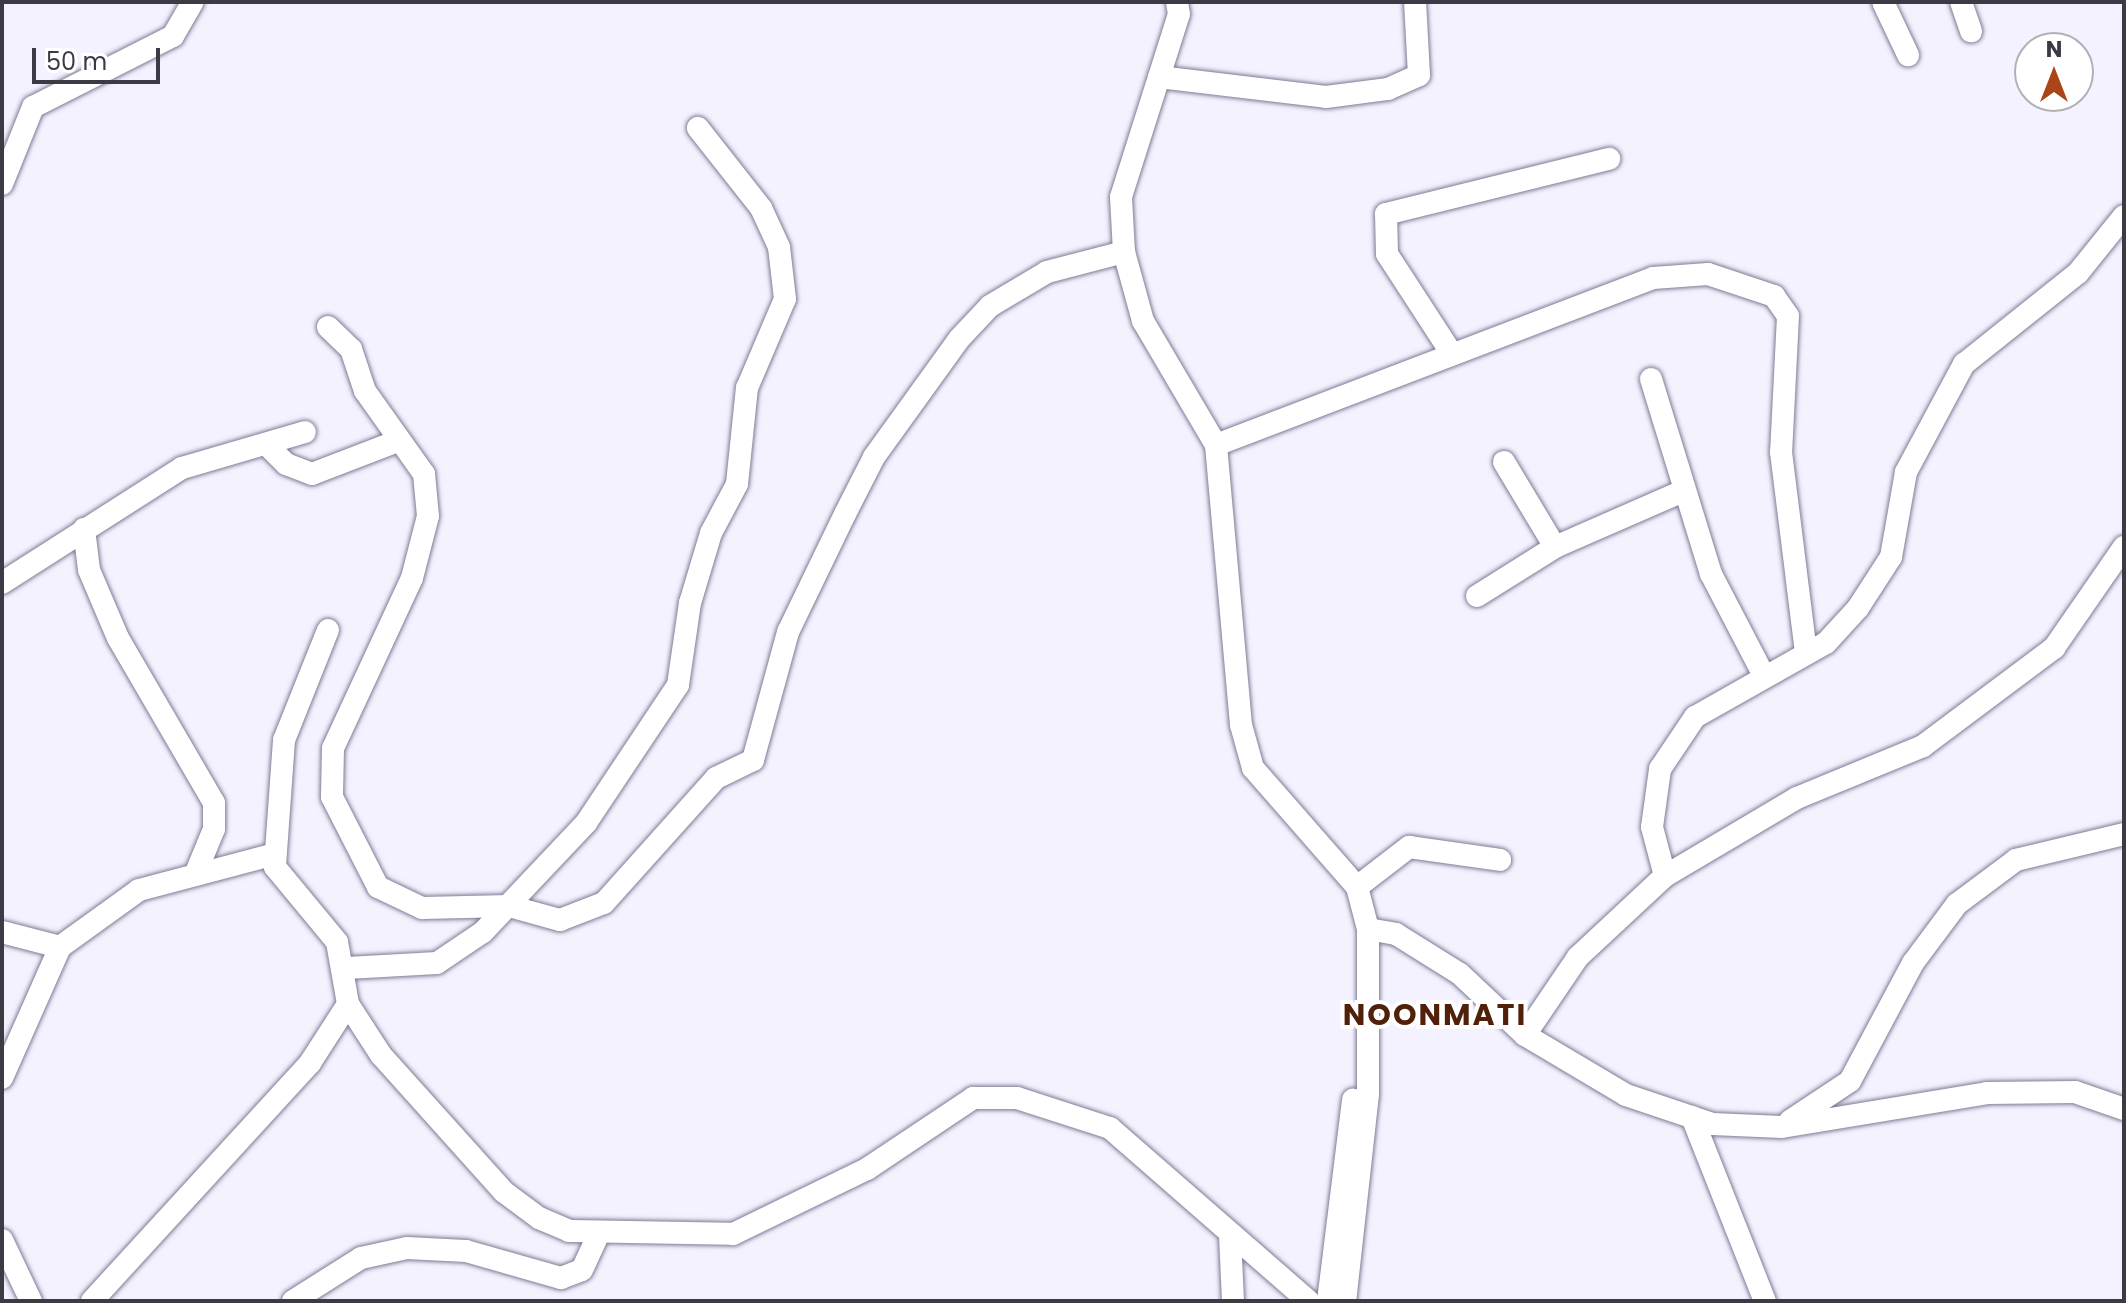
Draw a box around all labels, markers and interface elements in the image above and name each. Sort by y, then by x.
scale bar [36,32,164,82]
north arrow [2014,32,2094,112]
text: N [2046,34,2062,65]
text: 50 m [46,45,107,78]
district label: NOONMATI [1343,997,1527,1033]

